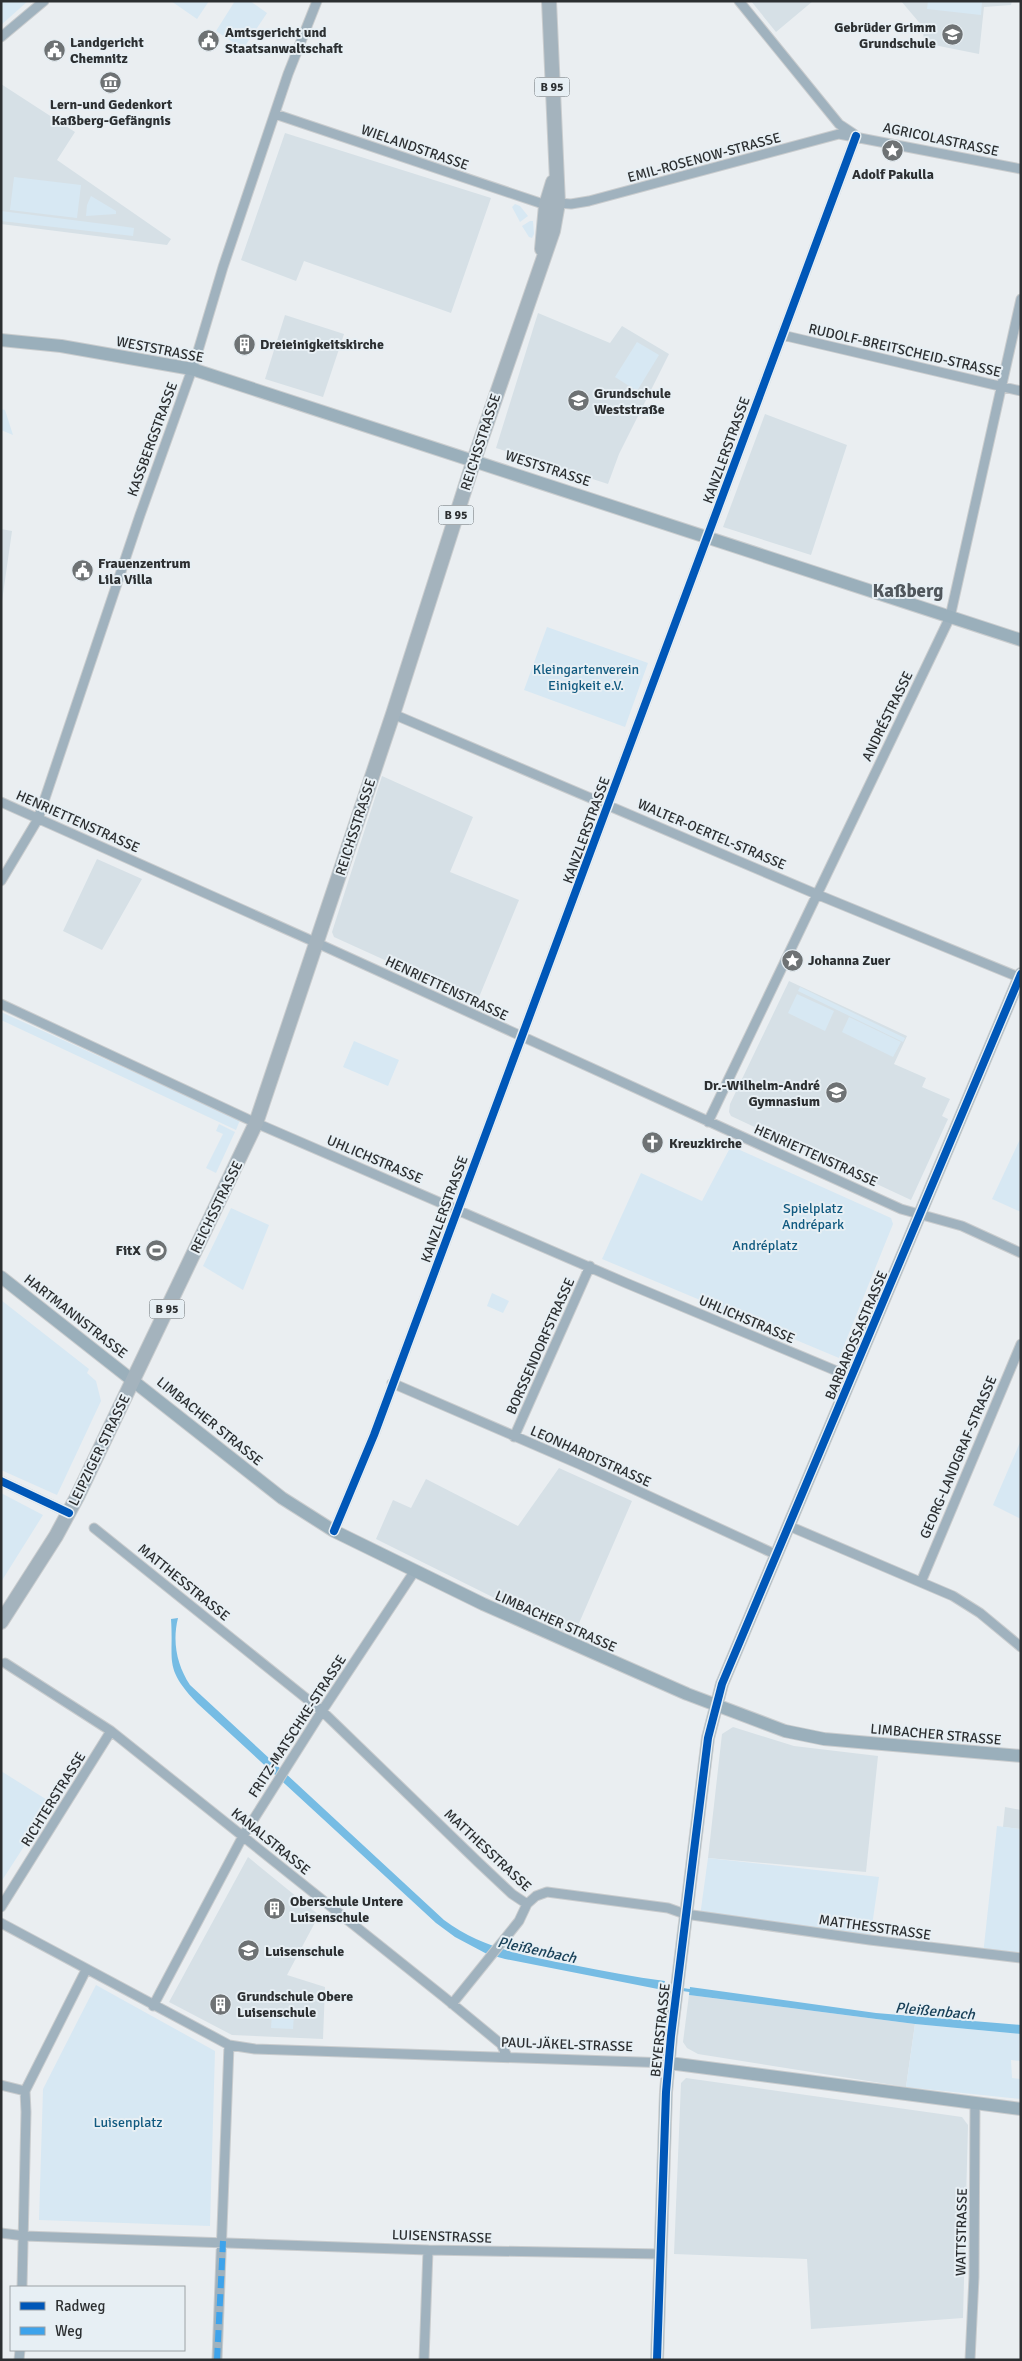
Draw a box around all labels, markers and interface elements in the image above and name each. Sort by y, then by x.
place label: Gebrüder Grimm Grundschule [834,19,936,52]
school or university icon: Gebrüder Grimm Grundschule [940,23,964,47]
place label: Amtsgericht und Staatsanwaltschaft [225,24,343,57]
public building icon: Amtsgericht und Staatsanwaltschaft [197,28,221,52]
place label: Landgericht Chemnitz [70,34,144,67]
public building icon: Landgericht Chemnitz [42,38,66,62]
museum icon: Lern-und Gedenkort Kaßberg-Gefängnis [99,70,123,94]
road number: B 95 [534,77,570,96]
place label: Lern-und Gedenkort Kaßberg-Gefängnis [50,96,173,129]
street label: AGRICOLASTRASSE [881,119,1000,160]
street label: WIELANDSTRASSE [359,121,471,174]
street label: EMIL-ROSENOW-STRASSE [626,129,783,186]
place icon: Adolf Pakulla [881,139,905,163]
place label: Adolf Pakulla [852,166,934,183]
street label: RUDOLF-BREITSCHEID-STRASSE [807,320,1003,381]
building icon: Dreieinigkeitskirche [232,332,256,356]
street label: WESTSTRASSE [115,333,205,366]
place label: Dreieinigkeitskirche [260,336,384,353]
street label: KASSBERGSTRASSE [124,379,181,499]
place label: Grundschule Weststraße [594,385,671,418]
school or university icon: Grundschule Weststraße [566,389,590,413]
street label: REICHSSTRASSE [457,392,504,493]
street label: KANZLERSTRASSE [699,394,754,506]
street label: WESTSTRASSE [503,447,593,490]
road number: B 95 [438,506,474,524]
place label: Frauenzentrum Lila Villa [98,555,191,588]
public building icon: Frauenzentrum Lila Villa [70,559,94,583]
district label: Kaßberg [872,579,944,603]
park label: Kleingartenverein Einigkeit e.V. [533,661,639,694]
street label: ANDRÉSTRASSE [858,668,917,764]
street label: KANZLERSTRASSE [559,774,614,886]
street label: REICHSSTRASSE [332,777,379,878]
street label: HENRIETTENSTRASSE [13,787,142,856]
street label: WALTER-OERTEL-STRASSE [635,795,789,874]
place icon: Johanna Zuer [780,948,804,972]
street label: HENRIETTENSTRASSE [383,952,511,1024]
place label: Johanna Zuer [808,952,891,969]
place label: Dr.-Wilhelm-André Gymnasium [704,1077,820,1110]
school or university icon: Dr.-Wilhelm-André Gymnasium [824,1081,848,1105]
street label: HENRIETTENSTRASSE [751,1121,880,1190]
church icon: Kreuzkirche [641,1131,665,1155]
street label: UHLICHSTRASSE [324,1132,425,1187]
place label: Kreuzkirche [669,1135,742,1152]
street label: KANZLERSTRASSE [417,1153,472,1265]
street label: REICHSSTRASSE [187,1158,246,1256]
park label: Spielplatz Andrépark [782,1200,844,1233]
park label: Andréplatz [732,1237,798,1254]
sports icon: FitX [145,1238,169,1262]
place label: FitX [116,1242,141,1259]
street label: BARBAROSSASTRASSE [822,1268,891,1402]
street label: HARTMANNSTRASSE [21,1271,131,1362]
street label: BORSSENDORFSTRASSE [503,1275,578,1417]
street label: UHLICHSTRASSE [696,1292,797,1347]
road number: B 95 [150,1300,184,1318]
street label: LIMBACHER STRASSE [153,1373,266,1469]
street label: GEORG-LANDGRAF-STRASSE [916,1373,1001,1541]
street label: LEIPZIGER STRASSE [65,1392,134,1509]
street label: LEONHARDTSTRASSE [528,1422,654,1491]
street label: MATTHESSTRASSE [134,1540,233,1625]
street label: LIMBACHER STRASSE [492,1587,619,1656]
street label: FRITZ-MATSCHKE-STRASSE [245,1652,350,1801]
street label: LIMBACHER STRASSE [870,1720,1002,1749]
street label: RICHTERSTRASSE [18,1749,89,1850]
street label: KANALSTRASSE [228,1804,314,1879]
street label: MATTHESSTRASSE [440,1806,535,1895]
place label: Oberschule Untere Luisenschule [290,1893,403,1926]
building icon: Oberschule Untere Luisenschule [262,1897,286,1921]
street label: MATTHESSTRASSE [818,1911,932,1944]
water label: Pleißenbach [496,1933,579,1967]
school or university icon: Luisenschule [237,1939,261,1963]
place label: Luisenschule [265,1943,344,1960]
street label: BEYERSTRASSE [647,1982,674,2078]
place label: Grundschule Obere Luisenschule [237,1988,353,2021]
building icon: Grundschule Obere Luisenschule [209,1992,233,2016]
water label: Pleißenbach [894,1999,976,2024]
street label: PAUL-JÄKEL-STRASSE [500,2034,634,2055]
park label: Luisenplatz [94,2114,163,2131]
street label: WATTSTRASSE [952,2188,971,2276]
street label: LUISENSTRASSE [392,2226,492,2247]
legend [10,2286,185,2351]
text: Radweg [55,2297,106,2315]
text: Weg [55,2322,83,2340]

